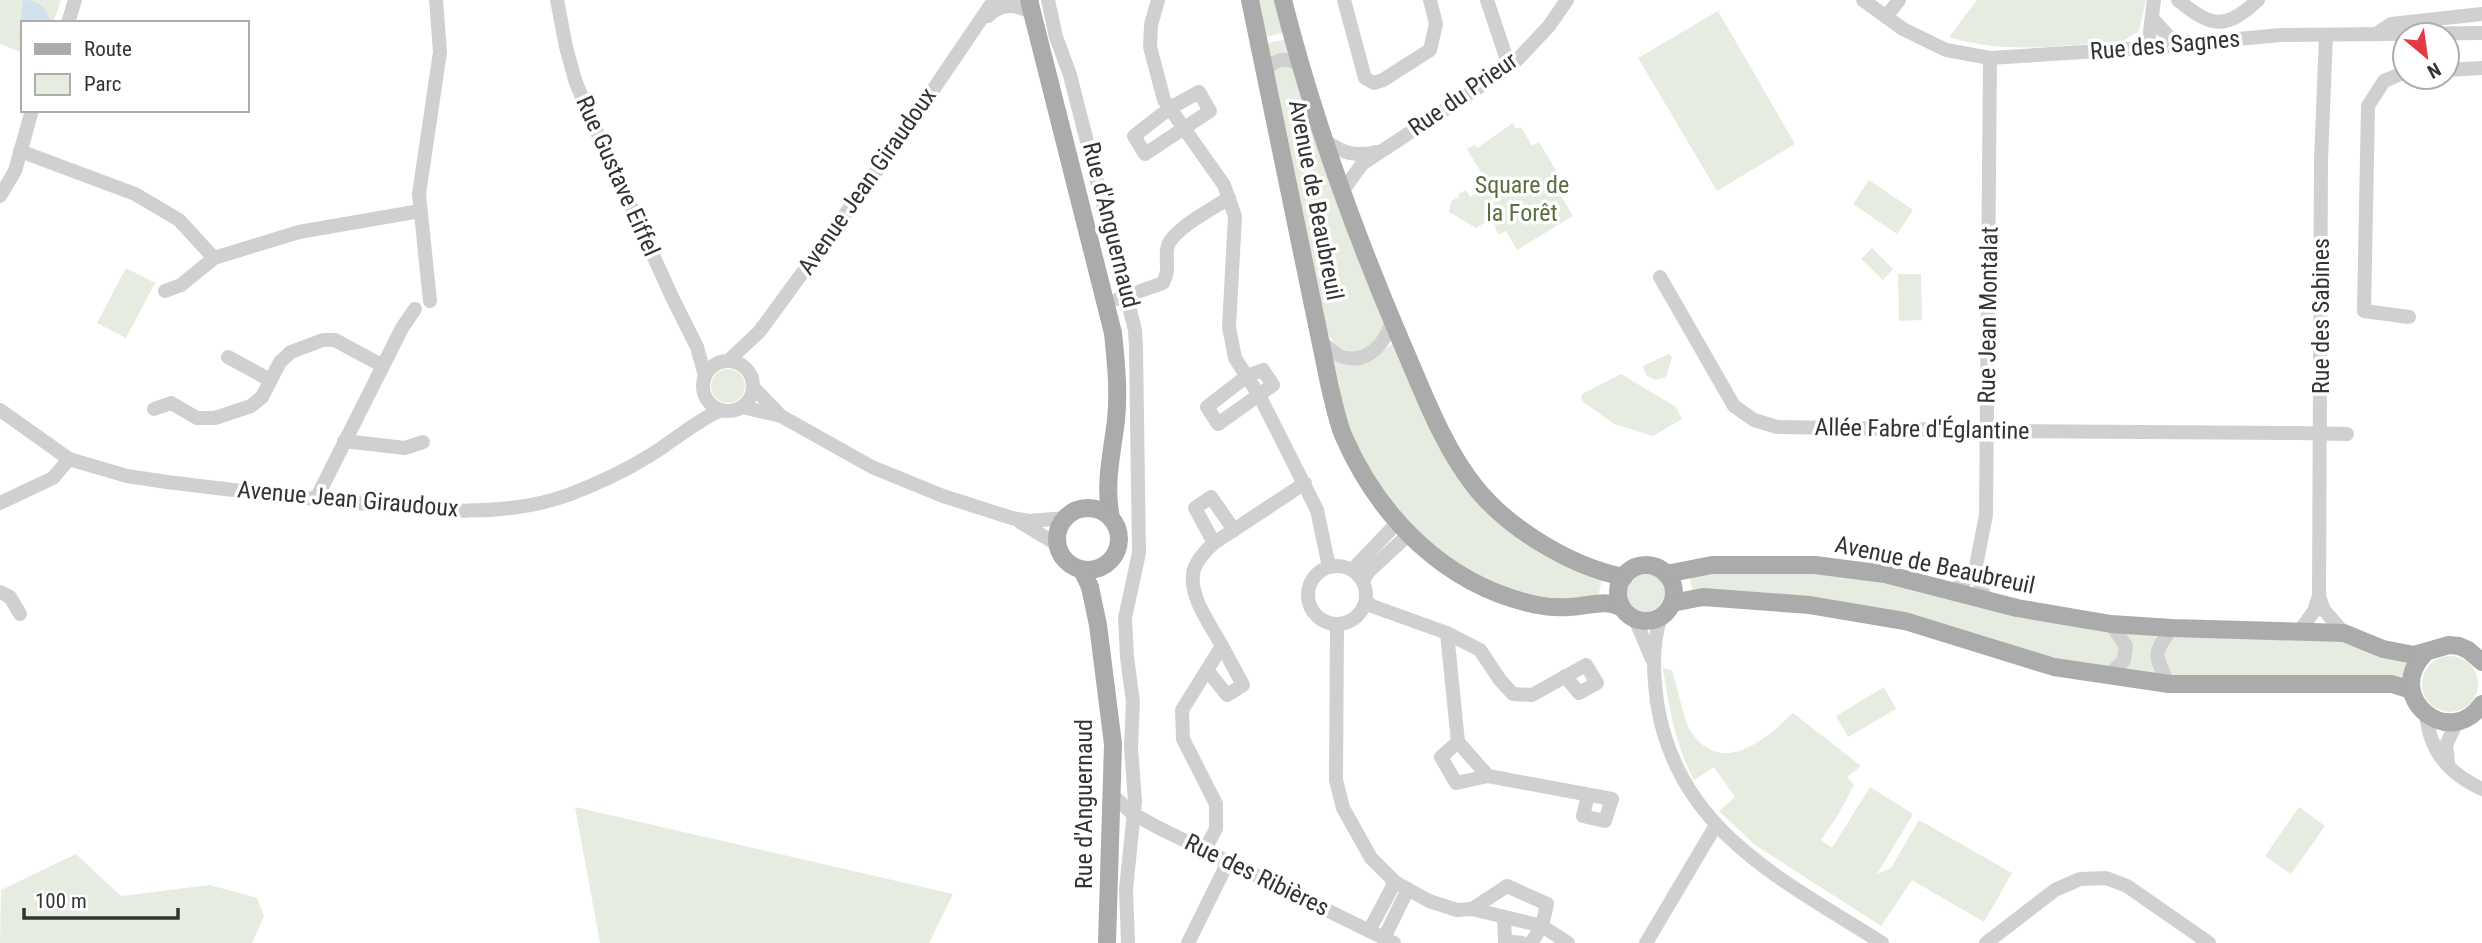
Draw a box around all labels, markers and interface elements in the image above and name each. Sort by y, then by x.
legend [21,21,248,112]
north arrow [2391,21,2461,91]
street label: Rue des Sagnes [2089,25,2241,65]
text: Route [84,37,132,61]
street label: Rue du Prieur [1403,46,1523,142]
text: N [2423,58,2445,83]
text: Parc [84,72,122,96]
street label: Avenue Jean Giraudoux [792,82,942,280]
street label: Rue Gustave Eiffel [570,92,666,260]
street label: Avenue de Beaubreuil [1283,97,1349,303]
street label: Rue d'Anguernaud [1077,139,1145,311]
park label: Square de la Forêt [1475,171,1569,227]
street label: Rue Jean Montalat [1972,226,2004,404]
street label: Rue des Sabines [2307,238,2335,394]
street label: Allée Fabre d'Églantine [1814,413,2030,445]
street label: Avenue Jean Giraudoux [236,475,460,523]
street label: Avenue de Beaubreuil [1833,530,2037,600]
street label: Rue d'Anguernaud [1070,719,1098,889]
street label: Rue des Ribières [1180,828,1334,922]
scale bar [24,876,178,920]
text: 100 m [35,889,87,913]

